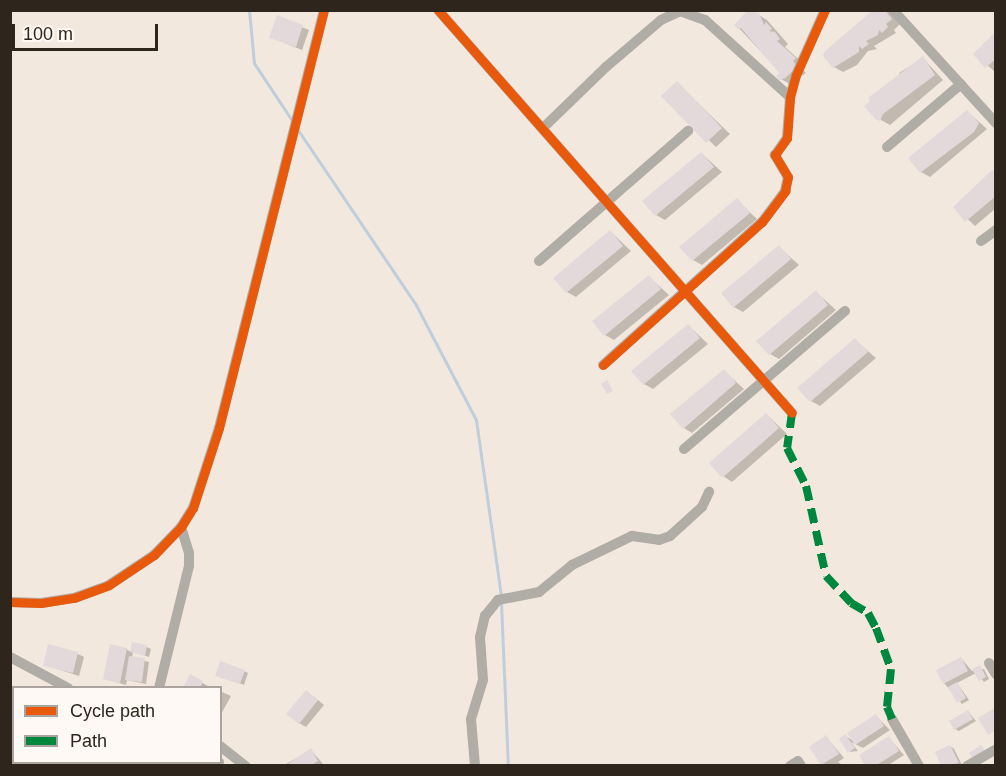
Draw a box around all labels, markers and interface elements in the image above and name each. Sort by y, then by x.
scale bar [15,12,160,50]
text: 100 m [23,24,73,44]
legend [12,686,222,764]
text: Cycle path [70,701,155,721]
text: Path [70,731,107,751]

